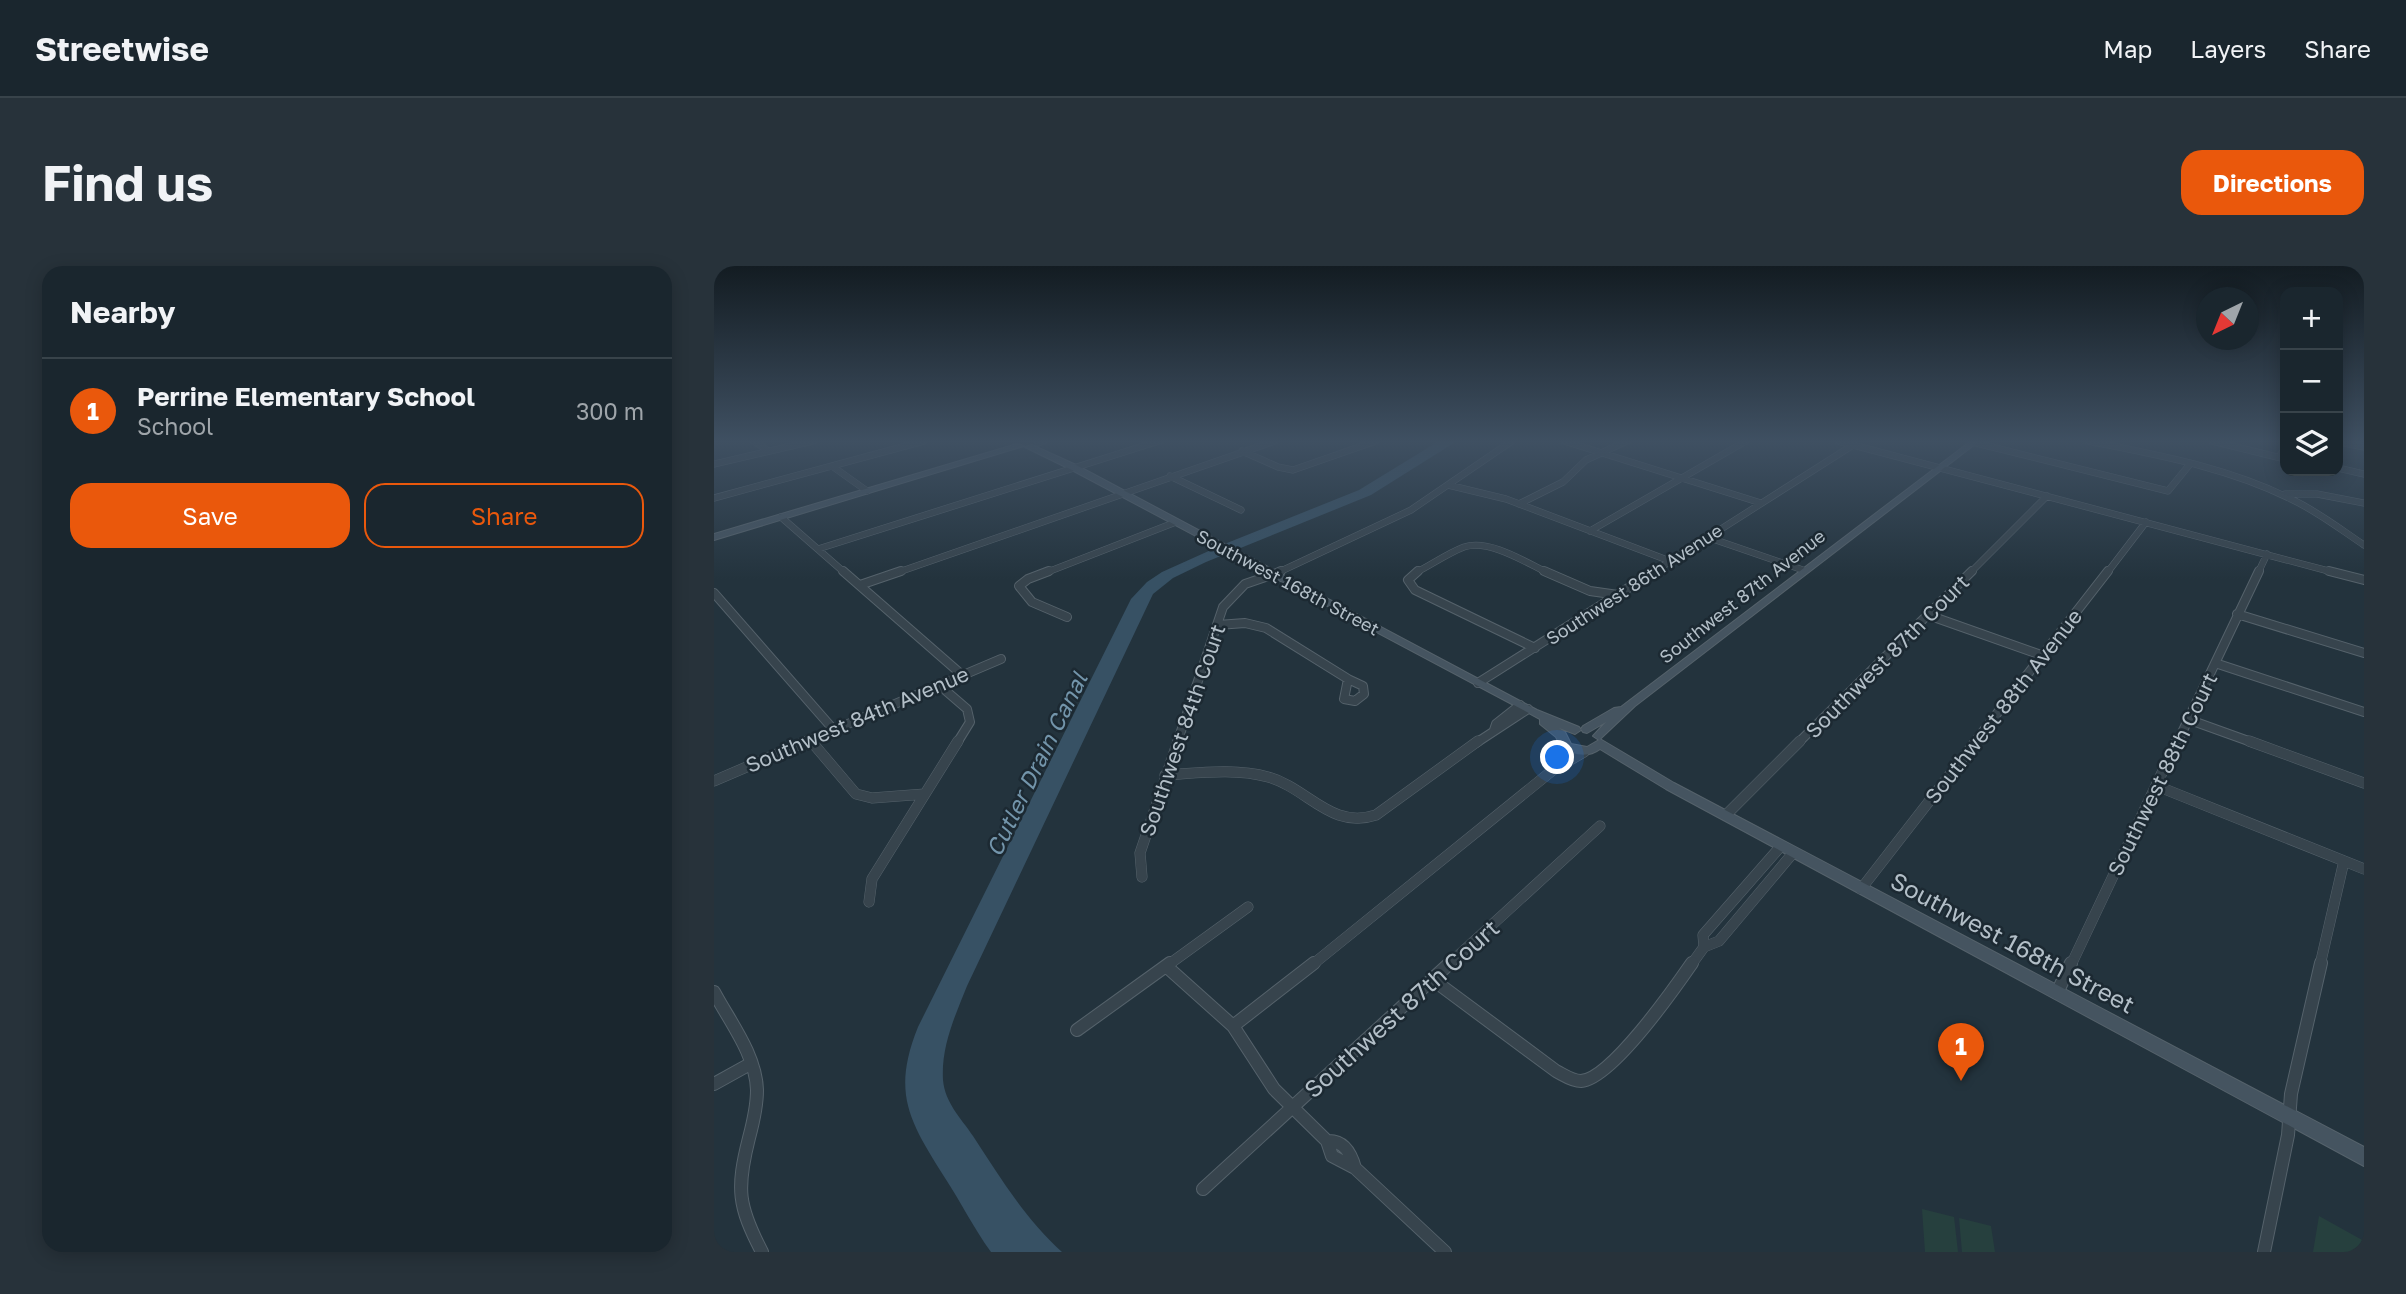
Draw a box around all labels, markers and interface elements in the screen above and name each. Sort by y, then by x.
text: Streetwise [35,29,209,68]
text: Map [2103,34,2152,63]
text: Layers [2190,34,2266,63]
text: Share [2304,34,2371,63]
button: Directions [2181,150,2364,215]
text: Find us [42,153,213,212]
north arrow [2196,287,2259,350]
map controls [2280,287,2343,476]
button: + [2280,287,2343,350]
text: Nearby [70,294,175,330]
button: − [2280,350,2343,413]
text: Perrine Elementary School [137,381,475,412]
text: 1 [87,397,99,425]
text: 300 m [576,397,644,425]
text: School [137,412,213,440]
button: layers [2280,413,2343,476]
button: Save [70,483,350,548]
button: Share [364,483,644,548]
street label: Southwest 86th Avenue [1542,519,1726,649]
street label: Southwest 168th Street [1193,524,1383,640]
street label: Southwest 87th Avenue [1655,524,1829,668]
street label: Southwest 87th Court [1800,569,1974,743]
street label: Southwest 88th Avenue [1919,603,2087,809]
street label: Southwest 84th Court [1134,621,1230,839]
street label: Southwest 84th Avenue [741,660,973,778]
water label: Cutler Drain Canal [979,666,1093,860]
street label: Southwest 88th Court [2102,668,2222,880]
your location [1540,740,1574,774]
street label: Southwest 168th Street [1886,865,2140,1019]
street label: Southwest 87th Court [1298,913,1504,1103]
pin: 1 [1938,1023,1984,1081]

